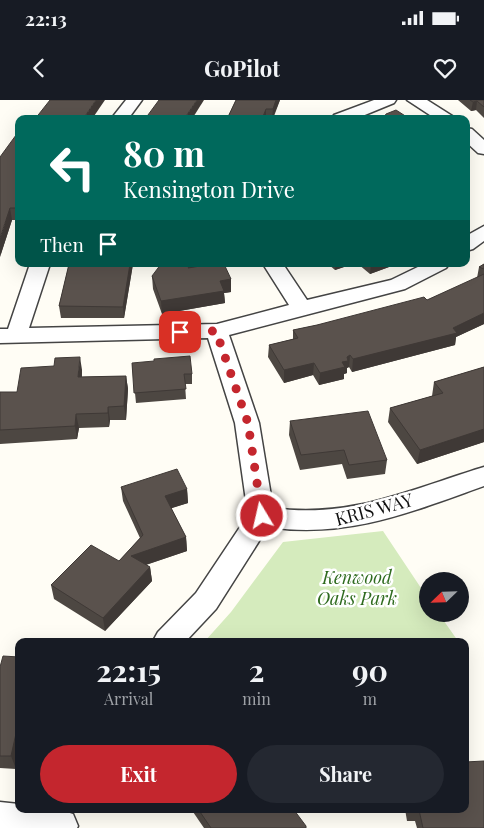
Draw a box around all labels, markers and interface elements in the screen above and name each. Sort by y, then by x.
text: 22:13 [25,5,67,31]
text: GoPilot [204,53,280,83]
icon: back [25,54,53,82]
icon: heart [431,54,459,82]
text: 80 m [123,129,205,176]
icon: left [40,135,105,200]
text: Kensington Drive [123,174,295,204]
icon: arrive [94,230,122,258]
text: Then [40,231,84,257]
pin [159,311,201,353]
icon: arrive [166,318,194,346]
street label: KRIS WAY [332,487,416,531]
position arrow [235,489,287,541]
park label: Kenwood Oaks Park [317,565,397,610]
north arrow [419,572,469,622]
map controls [419,572,469,622]
text: 22:15 [96,650,161,690]
text: 2 [249,650,264,690]
text: 90 [352,650,388,690]
text: Arrival [104,688,153,709]
text: min [242,688,271,709]
text: m [363,688,377,709]
button: Exit [40,745,237,803]
button: Share [247,745,444,803]

